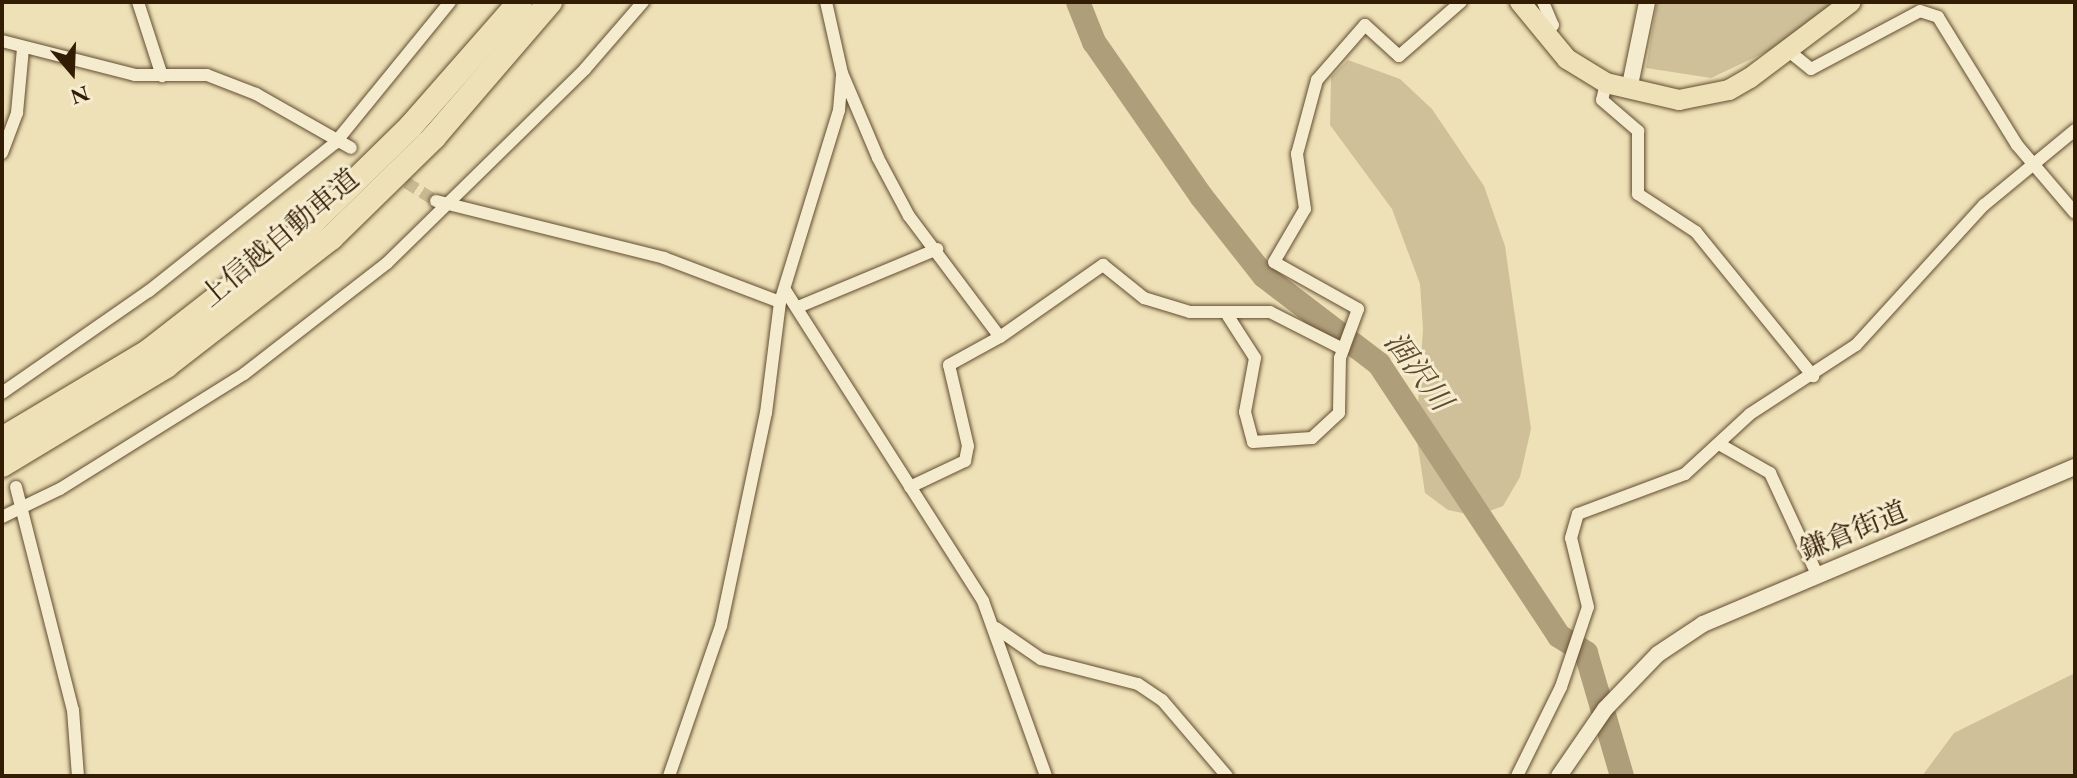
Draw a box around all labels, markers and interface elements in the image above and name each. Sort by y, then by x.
north arrow [32,32,112,112]
text: N [67,79,93,112]
street label: 上信越自動車道 [193,161,365,313]
water label: 涸沢川 [1377,324,1459,418]
street label: 鎌倉街道 [1795,493,1911,567]

